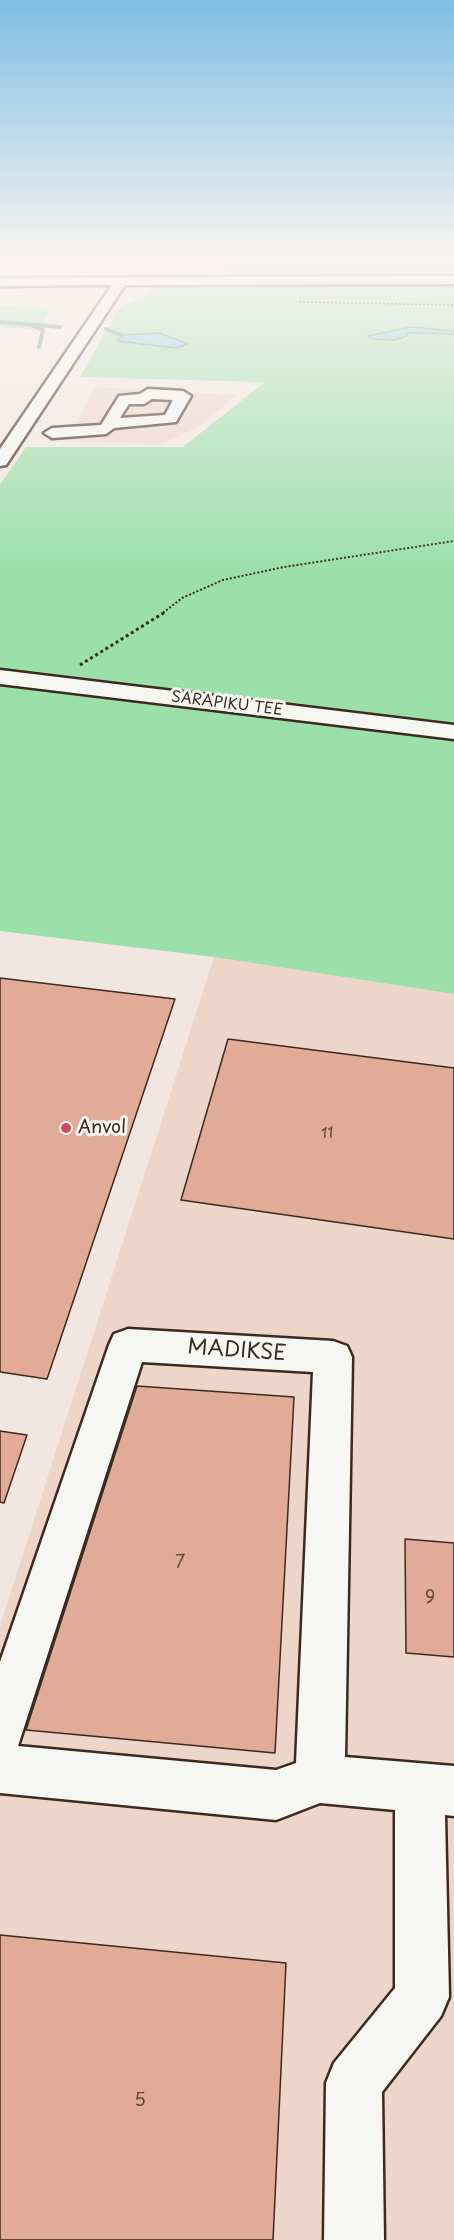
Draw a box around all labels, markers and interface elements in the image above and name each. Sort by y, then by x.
street label: SARAPIKU TEE [170,688,284,720]
place label: Anvol [78,1117,126,1139]
marker: Anvol [59,1121,73,1135]
house number: 11 [321,1125,333,1143]
street label: MADIKSE [187,1335,287,1367]
house number: 7 [175,1552,185,1574]
house number: 9 [425,1587,435,1609]
house number: 5 [134,2090,146,2112]

